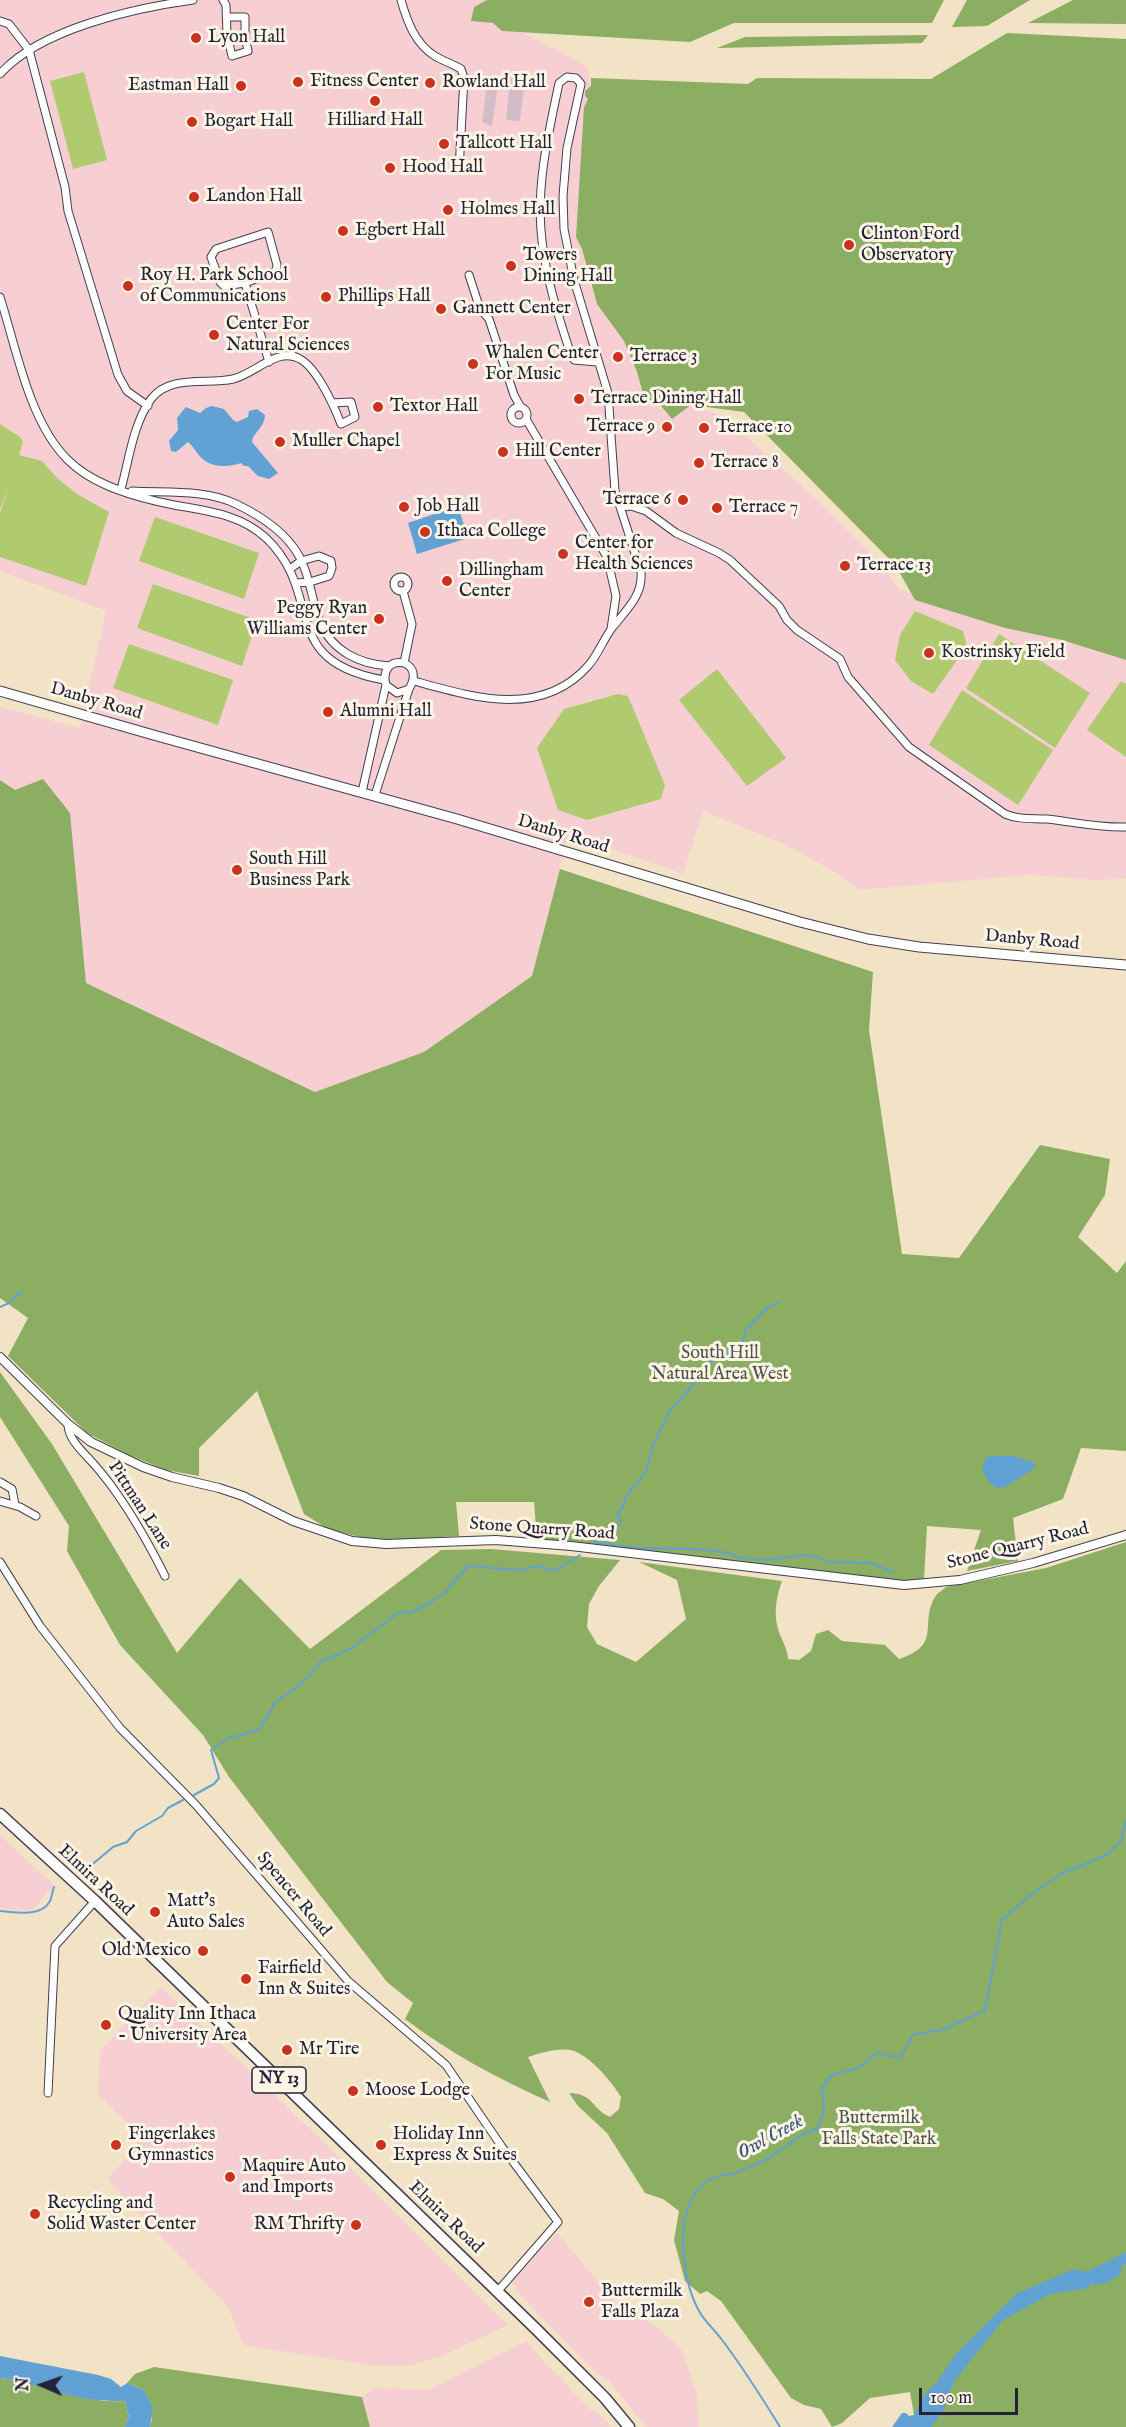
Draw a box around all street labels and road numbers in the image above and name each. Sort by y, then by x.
street label: Danby Road [48,679,144,725]
street label: Danby Road [515,811,611,859]
street label: Danby Road [984,926,1080,956]
street label: Pittman Lane [102,1458,176,1554]
street label: Stone Quarry Road [469,1514,615,1546]
street label: Stone Quarry Road [945,1519,1091,1575]
street label: Elmira Road [53,1841,137,1921]
street label: Spencer Road [251,1848,335,1942]
road number: NY 13 [252,2067,306,2093]
street label: Elmira Road [403,2177,487,2259]

